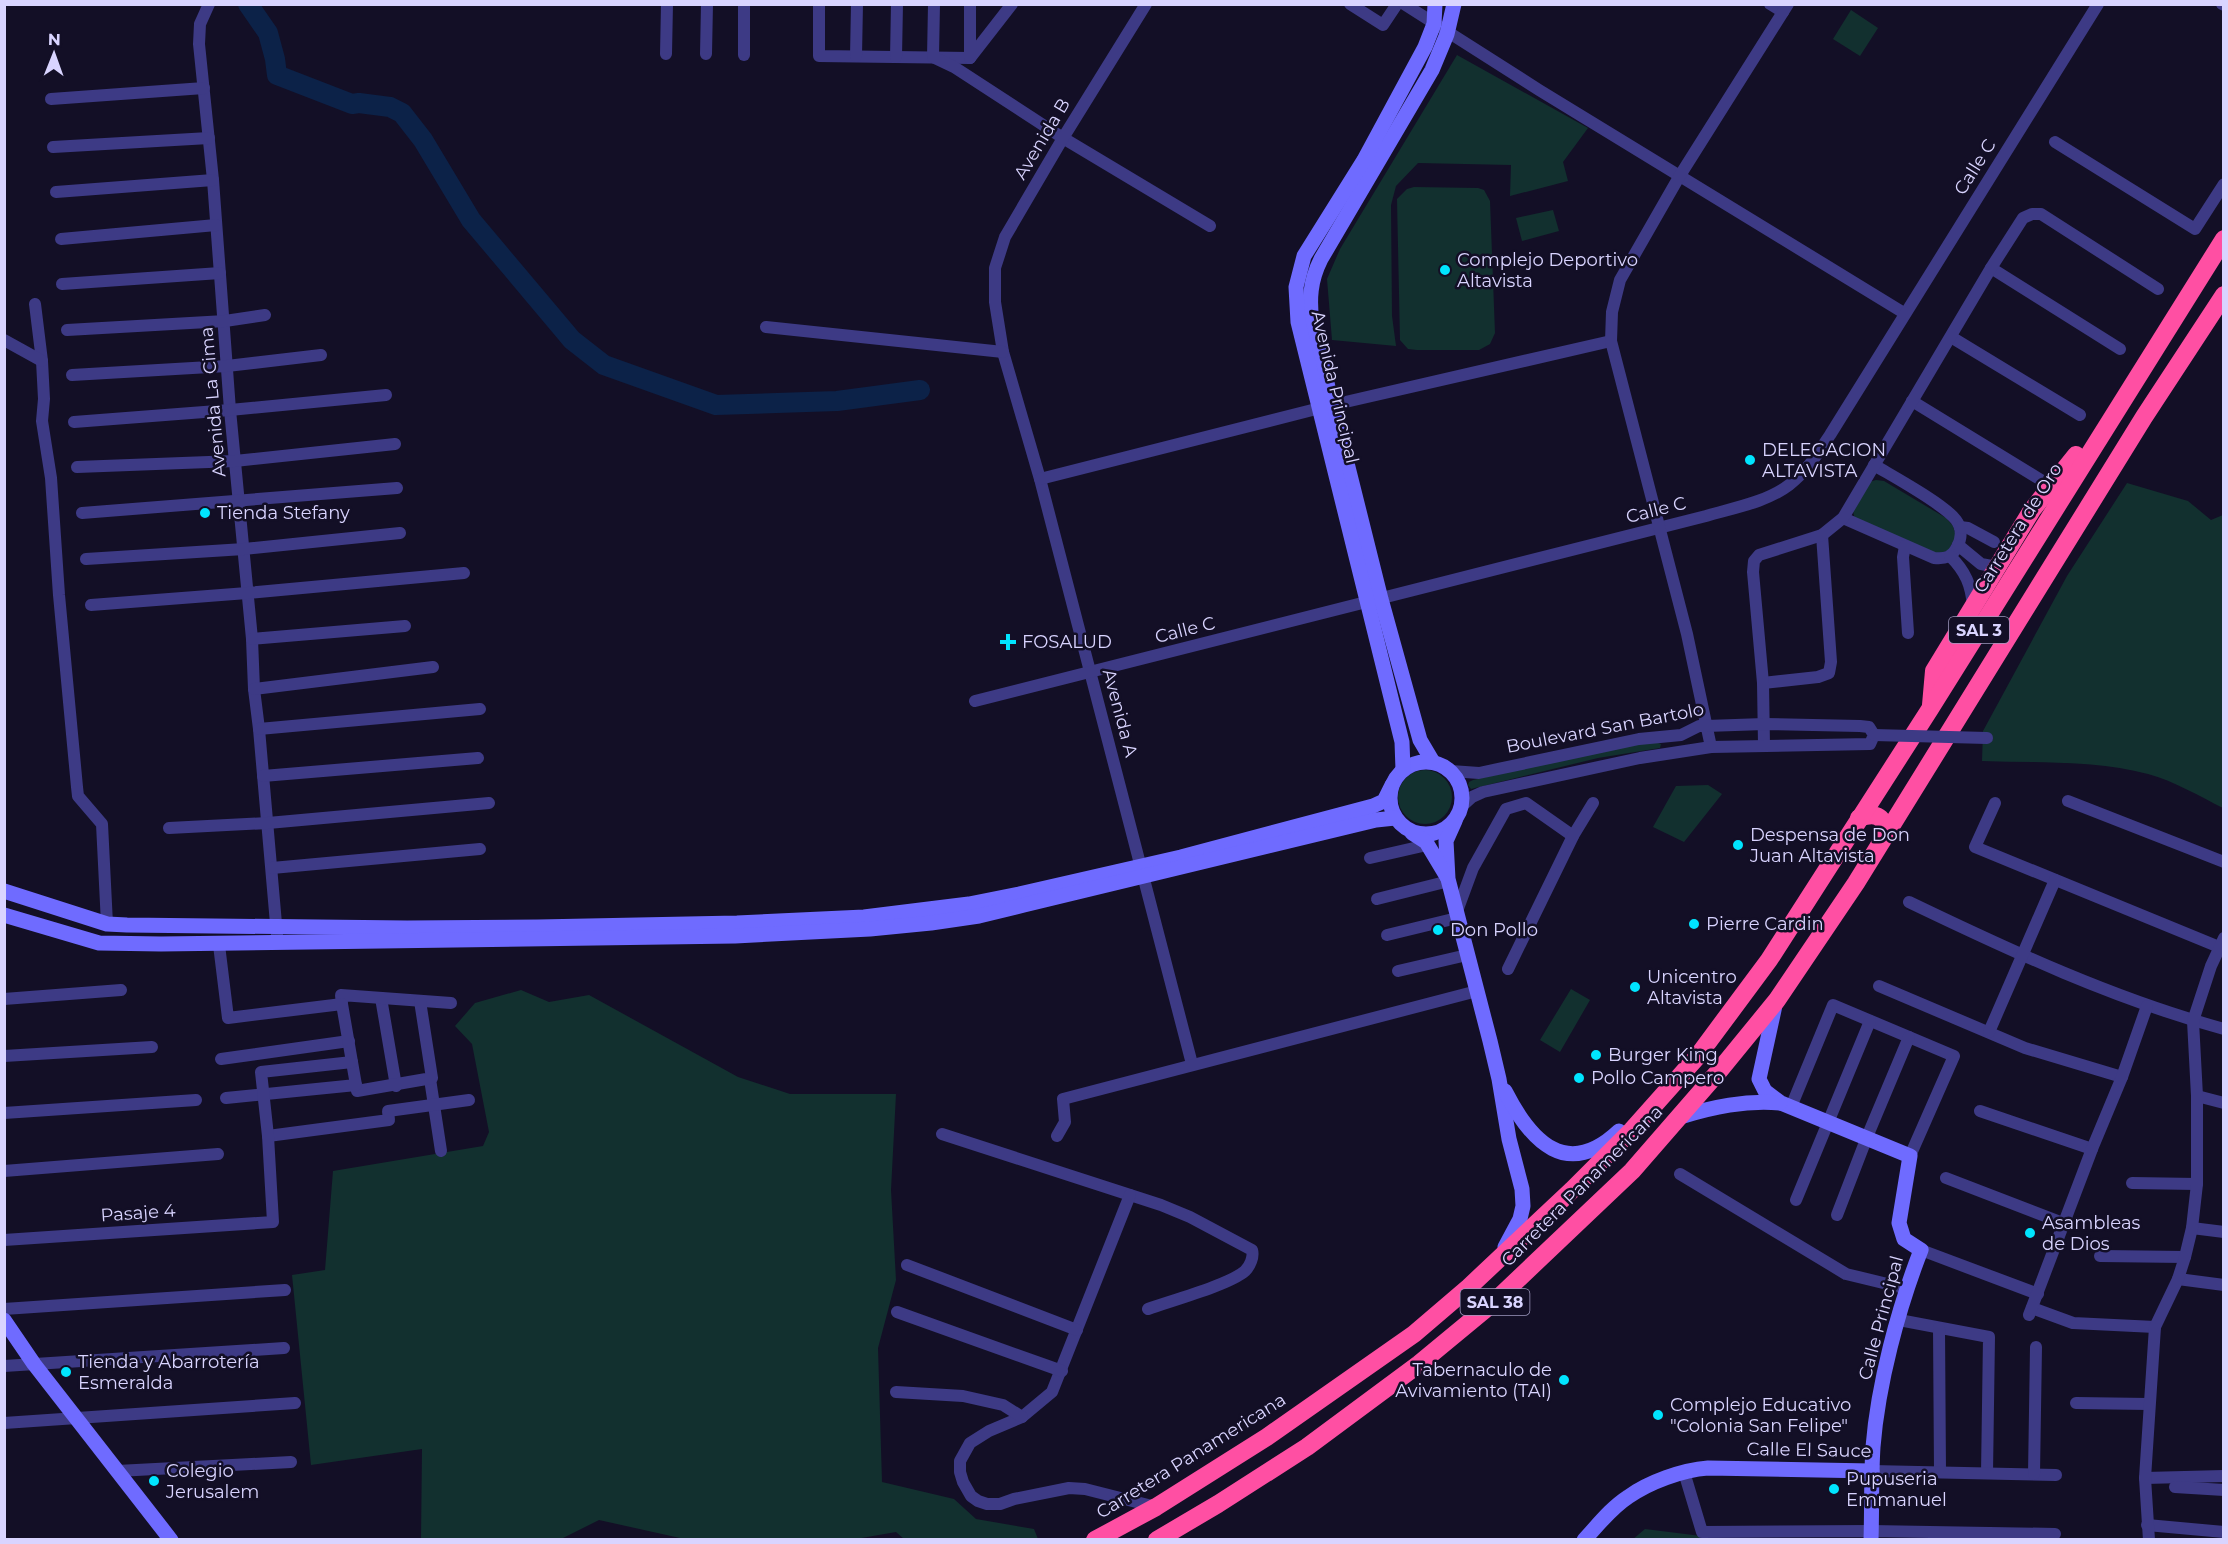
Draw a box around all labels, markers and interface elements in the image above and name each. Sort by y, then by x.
north arrow [24,24,84,84]
text: N [48,30,61,49]
street label: Avenida B [1009,94,1075,184]
street label: Calle C [1949,135,2001,199]
place label: Complejo Deportivo Altavista [1457,249,1638,292]
marker: Complejo Deportivo Altavista [1438,263,1452,277]
street label: Avenida Principal [1307,308,1363,466]
street label: Avenida La Cima [195,326,231,478]
place label: DELEGACION ALTAVISTA [1762,439,1886,482]
marker: DELEGACION ALTAVISTA [1743,453,1757,467]
street label: Carretera de Oro [1969,459,2067,597]
street label: Calle C [1624,492,1689,528]
place label: Tienda Stefany [217,502,350,524]
marker: Tienda Stefany [198,506,212,520]
street label: Calle C [1153,612,1218,648]
road number: SAL 3 [1949,617,2009,643]
place label: FOSALUD [1022,631,1112,653]
marker: FOSALUD [999,633,1017,651]
street label: Avenida A [1098,667,1142,760]
street label: Boulevard San Bartolo [1504,698,1706,758]
place label: Despensa de Don Juan Altavista [1749,824,1910,867]
marker: Despensa de Don Juan Altavista [1731,838,1745,852]
place label: Pierre Cardin [1706,913,1824,935]
marker: Pierre Cardin [1687,917,1701,931]
place label: Don Pollo [1450,919,1538,941]
marker: Don Pollo [1431,923,1445,937]
place label: Unicentro Altavista [1647,966,1737,1009]
marker: Unicentro Altavista [1628,980,1642,994]
place label: Burger King [1608,1044,1718,1066]
marker: Burger King [1589,1048,1603,1062]
place label: Pollo Campero [1591,1067,1724,1089]
marker: Pollo Campero [1572,1071,1586,1085]
street label: Carretera Panamericana [1497,1101,1667,1271]
street label: Pasaje 4 [100,1199,176,1227]
place label: Asambleas de Dios [2042,1212,2141,1255]
marker: Asambleas de Dios [2023,1226,2037,1240]
street label: Calle Principal [1854,1254,1908,1382]
road number: SAL 38 [1460,1289,1530,1315]
place label: Tienda y Abarrotería Esmeralda [78,1351,260,1394]
place label: Tabernaculo de Avivamiento (TAI) [1395,1359,1552,1402]
marker: Tienda y Abarrotería Esmeralda [59,1365,73,1379]
marker: Tabernaculo de Avivamiento (TAI) [1557,1373,1571,1387]
street label: Carretera Panamericana [1092,1389,1290,1523]
place label: Complejo Educativo "Colonia San Felipe" [1670,1394,1851,1437]
marker: Complejo Educativo "Colonia San Felipe" [1651,1408,1665,1422]
street label: Calle El Sauce [1746,1438,1872,1462]
place label: Colegio Jerusalem [165,1460,259,1503]
place label: Pupuseria Emmanuel [1846,1468,1947,1511]
marker: Colegio Jerusalem [147,1474,161,1488]
marker: Pupuseria Emmanuel [1827,1482,1841,1496]

